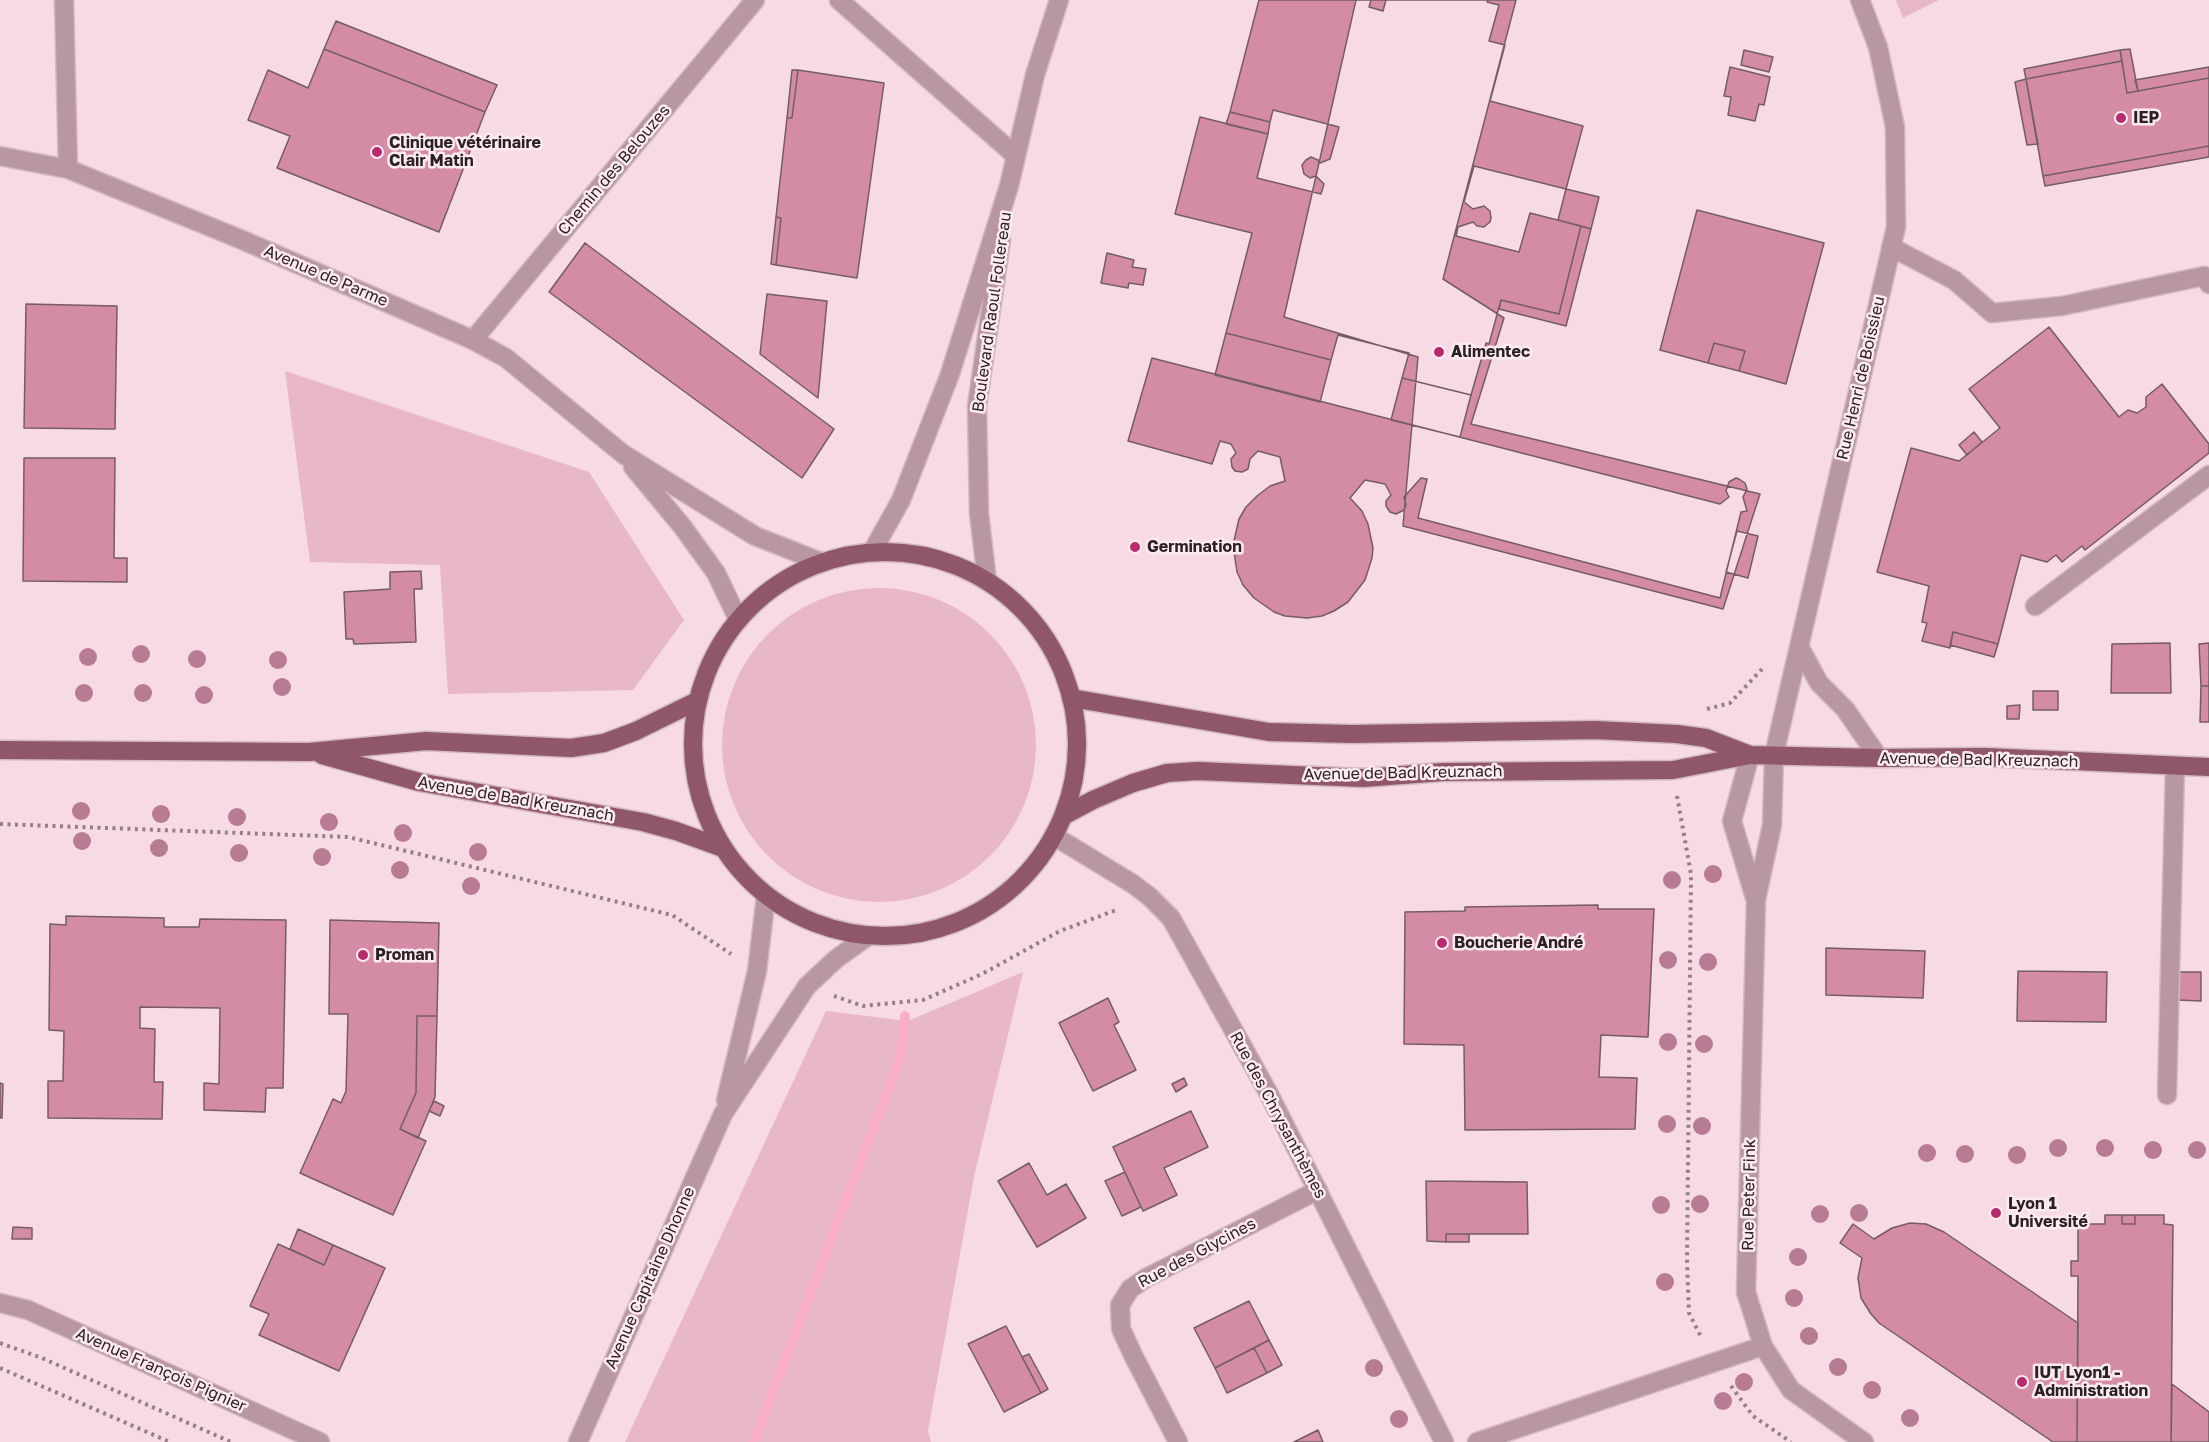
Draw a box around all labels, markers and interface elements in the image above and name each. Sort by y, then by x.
street label: Chemin des Belouzes [554,101,674,239]
place label: IEP [2133,108,2159,128]
marker: IEP [2114,111,2128,125]
place label: Clinique vétérinaire Clair Matin [389,133,541,171]
marker: Clinique vétérinaire Clair Matin [370,145,384,159]
street label: Boulevard Raoul Follereau [968,211,1016,413]
street label: Avenue de Parme [261,241,391,311]
street label: Rue Henri de Boissieu [1833,294,1889,462]
place label: Alimentec [1451,342,1530,362]
marker: Alimentec [1432,345,1446,359]
place label: Germination [1147,537,1242,557]
marker: Germination [1128,540,1142,554]
street label: Avenue de Bad Kreuznach [1879,749,2079,771]
street label: Avenue de Bad Kreuznach [1303,762,1503,784]
street label: Avenue de Bad Kreuznach [416,772,616,826]
place label: Boucherie André [1454,933,1583,953]
marker: Boucherie André [1435,936,1449,950]
place label: Proman [375,945,434,965]
marker: Proman [356,948,370,962]
street label: Rue des Chrysanthèmes [1226,1028,1330,1202]
street label: Rue Peter Fink [1738,1139,1760,1251]
street label: Avenue Capitaine Dhonne [601,1184,699,1372]
place label: Lyon 1 Université [2008,1194,2088,1232]
marker: Lyon 1 Université [1989,1206,2003,1220]
street label: Rue des Glycines [1135,1214,1259,1292]
street label: Avenue François Pignier [73,1324,249,1416]
place label: IUT Lyon1 - Administration [2034,1363,2148,1401]
marker: IUT Lyon1 - Administration [2015,1375,2029,1389]

